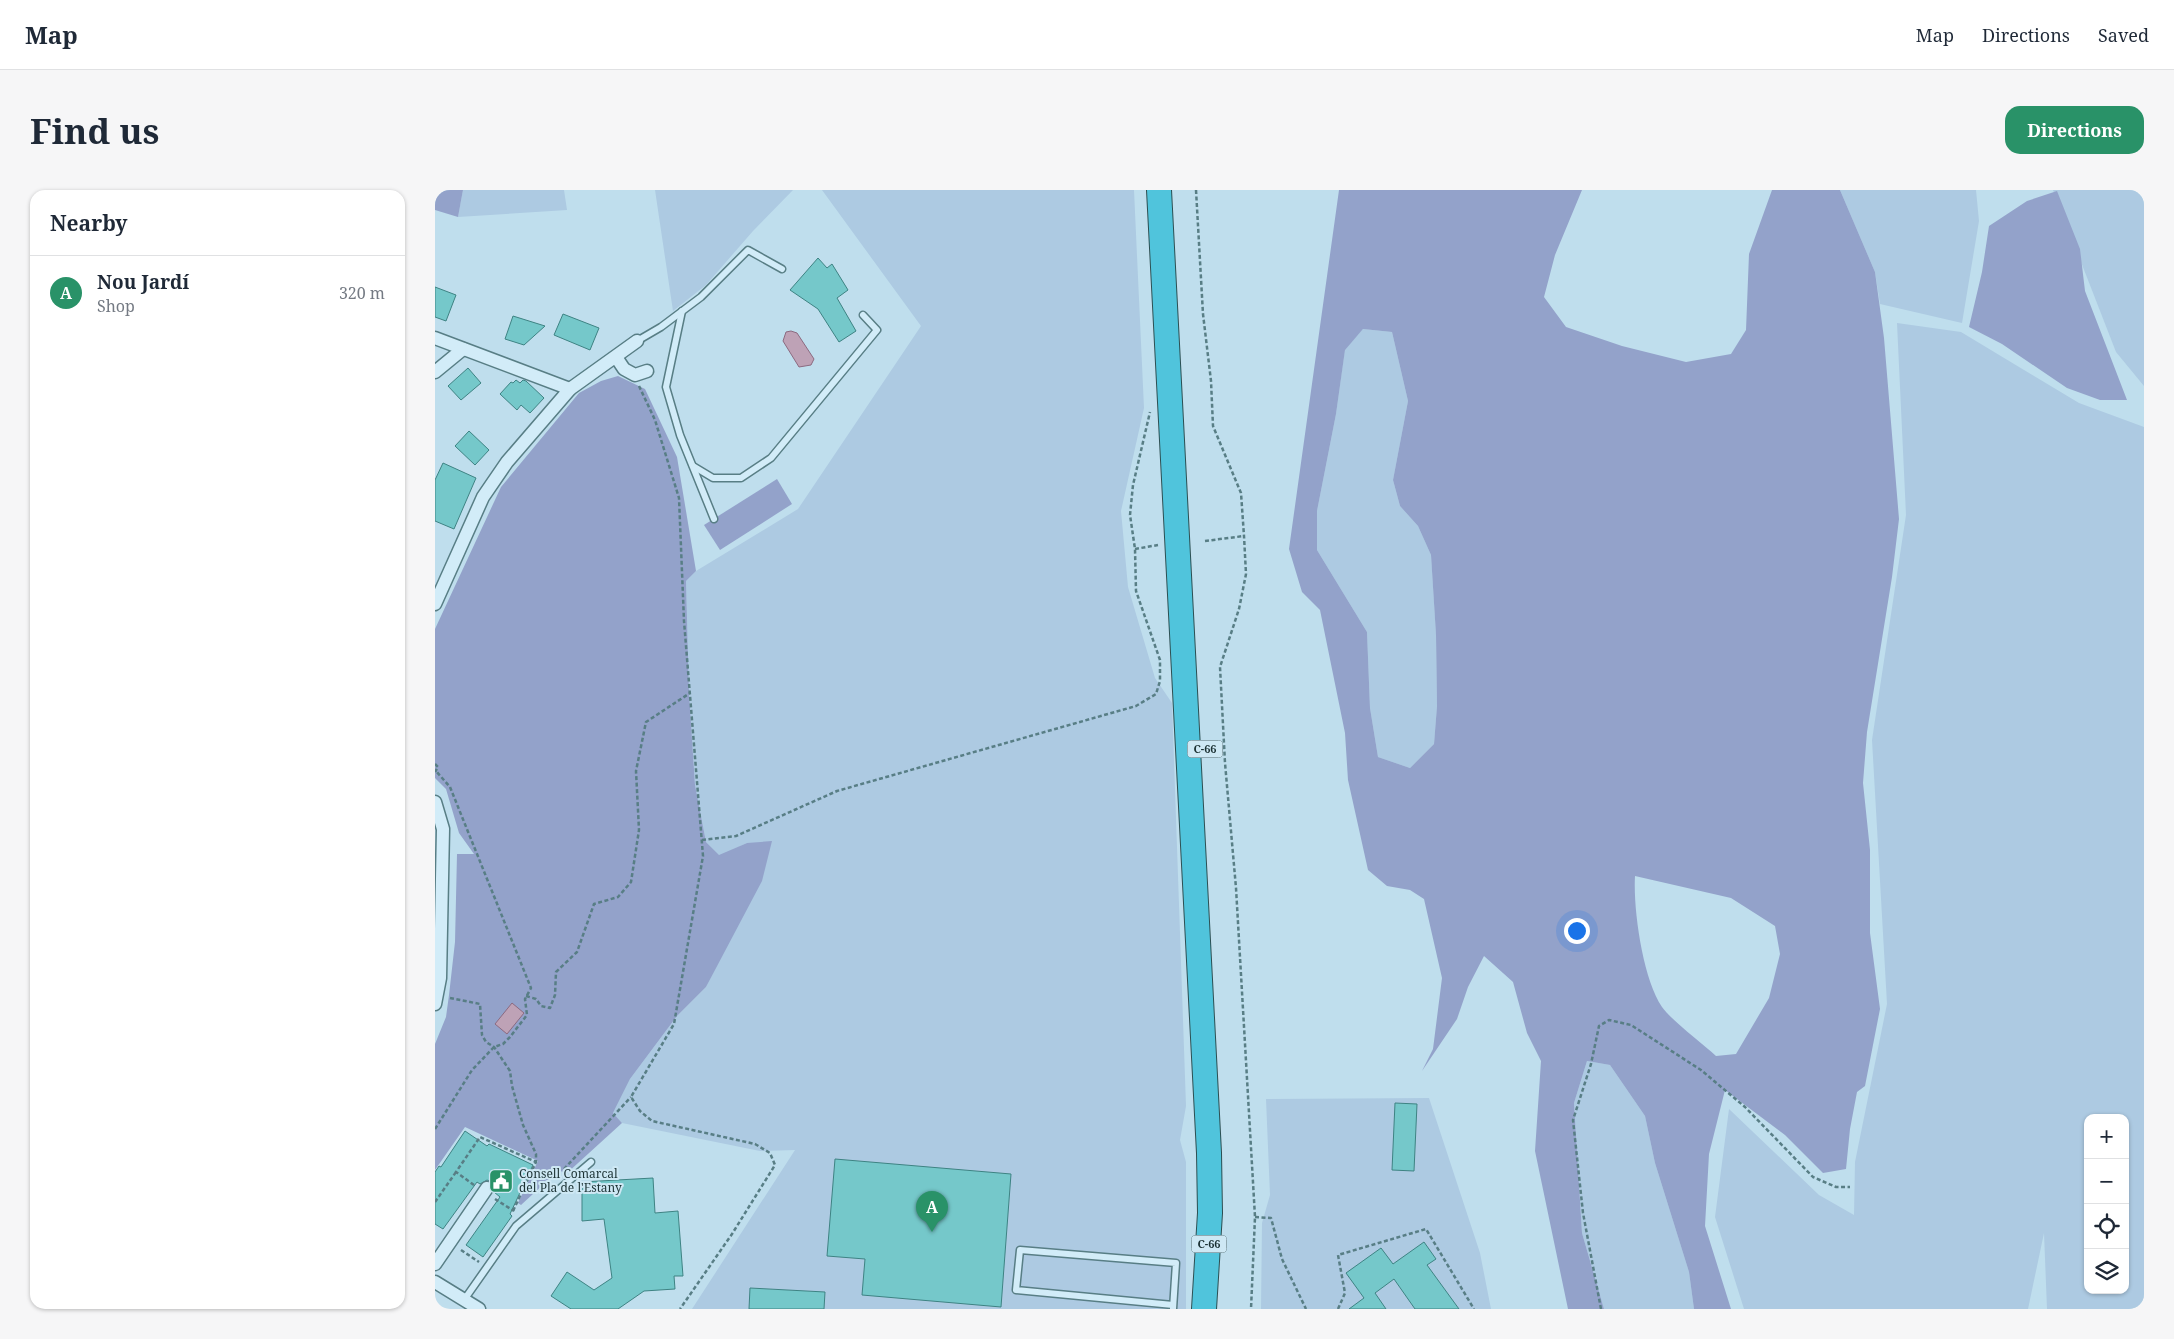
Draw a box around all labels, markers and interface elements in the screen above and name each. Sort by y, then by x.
text: Map [25,18,78,51]
text: Map [1916,23,1954,47]
text: Directions [1982,23,2070,47]
text: Saved [2098,23,2149,47]
button: Directions [2005,106,2144,154]
text: Find us [30,107,159,154]
text: Nearby [50,209,128,237]
text: Nou Jardí [97,269,189,295]
text: A [60,282,72,304]
text: 320 m [339,282,385,304]
text: Shop [97,295,135,317]
road number: C-66 [1187,740,1223,758]
your location [1564,918,1590,944]
map controls [2084,1114,2129,1294]
button: + [2084,1114,2129,1159]
button: − [2084,1159,2129,1204]
place label: Consell Comarcal del Pla de l'Estany [519,1165,622,1196]
public building icon: Consell Comarcal del Pla de l'Estany [488,1168,514,1194]
pin: A [916,1191,948,1232]
button: locate [2084,1204,2129,1249]
road number: C-66 [1191,1236,1227,1252]
button: layers [2084,1249,2129,1294]

